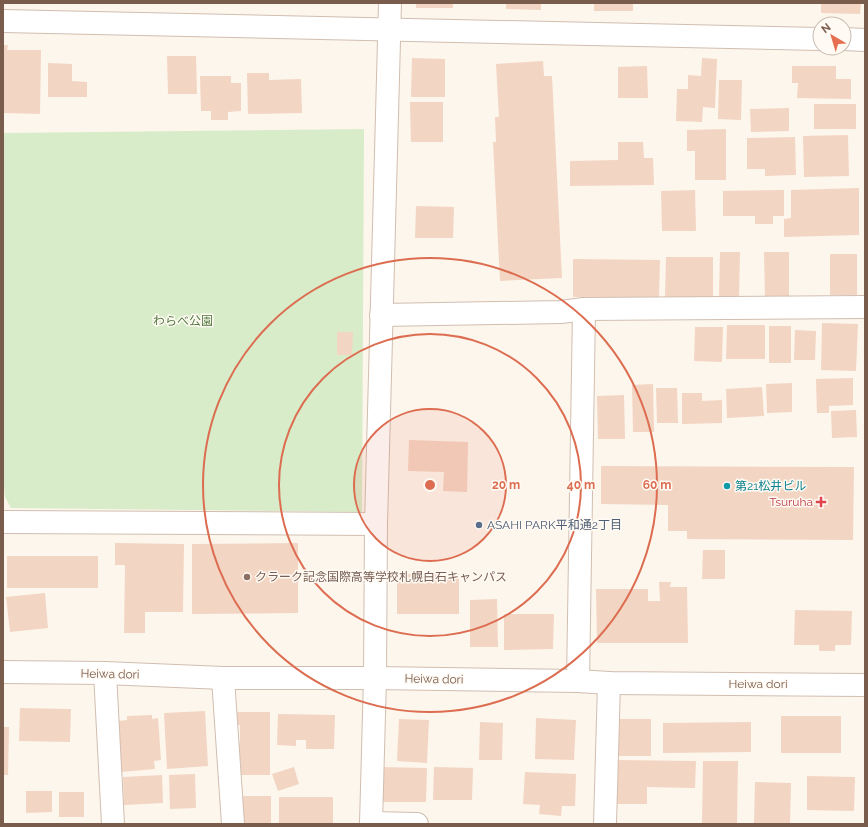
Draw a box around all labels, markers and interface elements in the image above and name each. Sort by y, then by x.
north arrow [812,16,852,56]
text: N [819,21,833,36]
park label: わらべ公園 [153,314,213,328]
centre of rings [423,478,437,492]
text: 20 m [492,478,520,492]
text: 40 m [567,478,595,492]
text: 60 m [643,478,671,492]
place label: 第21松井ビル [735,479,806,493]
marker: 第21松井ビル [722,481,732,491]
place label: Tsuruha [769,495,813,509]
marker: Tsuruha [816,497,826,507]
place label: ASAHI PARK平和通2丁目 [487,518,622,532]
marker: ASAHI PARK平和通2丁目 [474,520,484,530]
place label: クラーク記念国際高等学校札幌白石キャンパス [255,570,507,584]
marker: クラーク記念国際高等学校札幌白石キャンパス [242,572,252,582]
street label: Heiwa dori [80,666,140,682]
street label: Heiwa dori [404,671,464,687]
street label: Heiwa dori [728,677,788,691]

